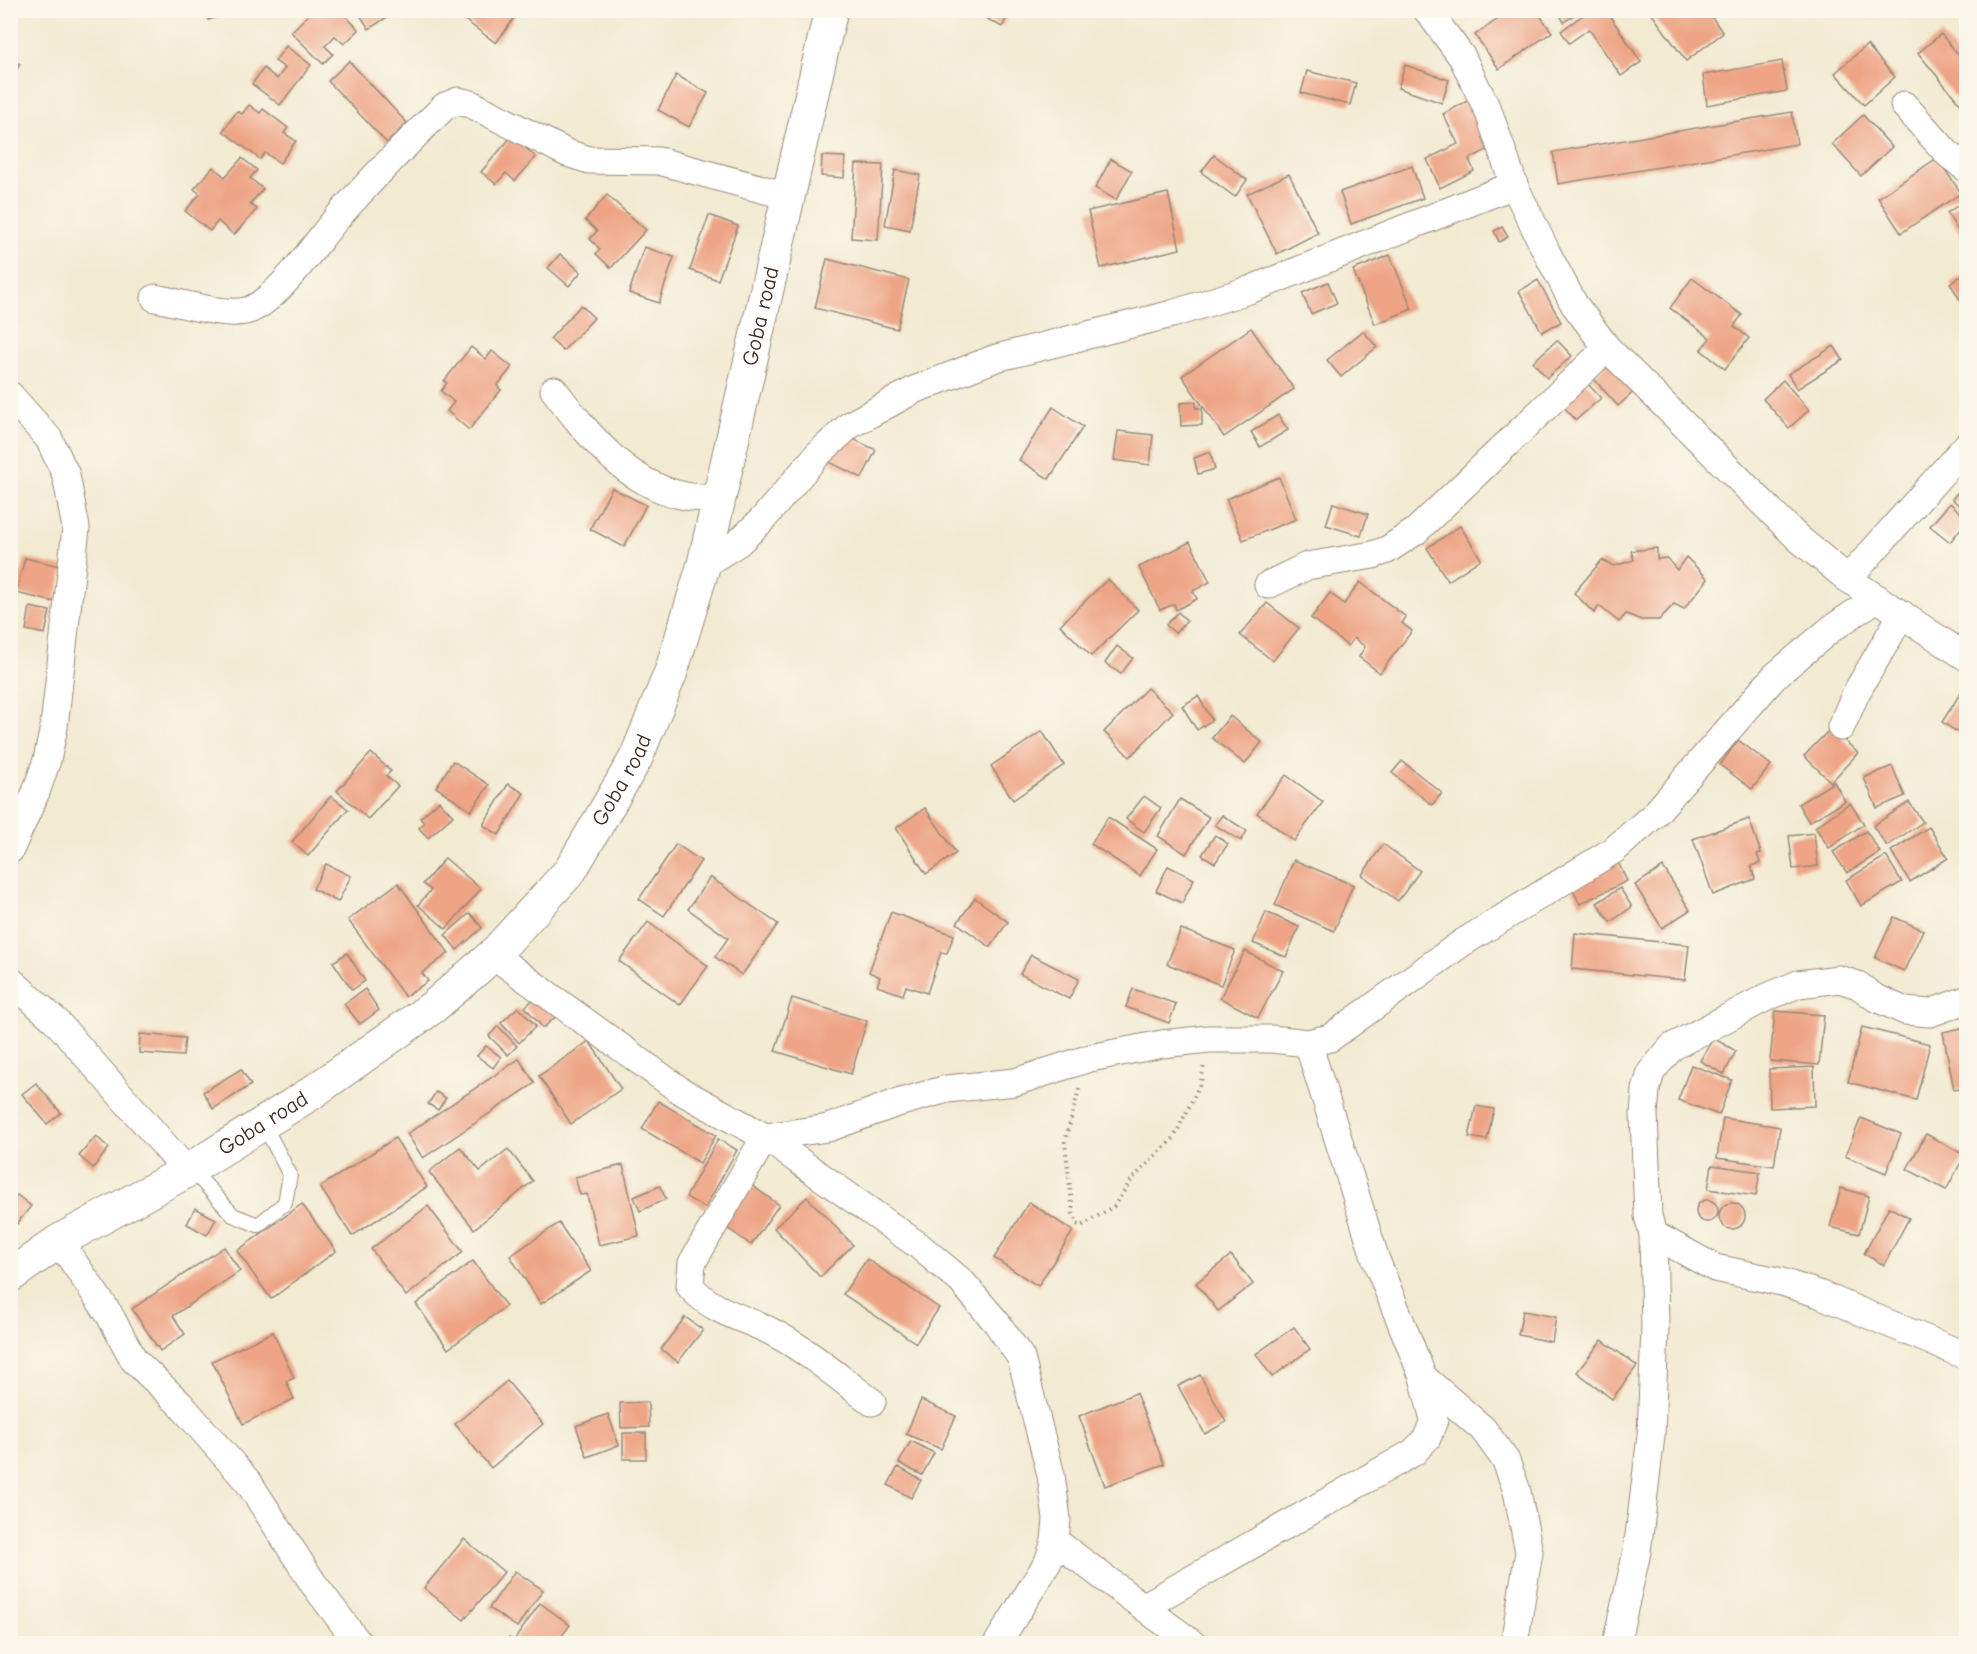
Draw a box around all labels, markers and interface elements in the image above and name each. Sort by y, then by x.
street label: Goba road [737,264,785,368]
street label: Goba road [586,731,657,831]
street label: Goba road [214,1085,313,1161]

